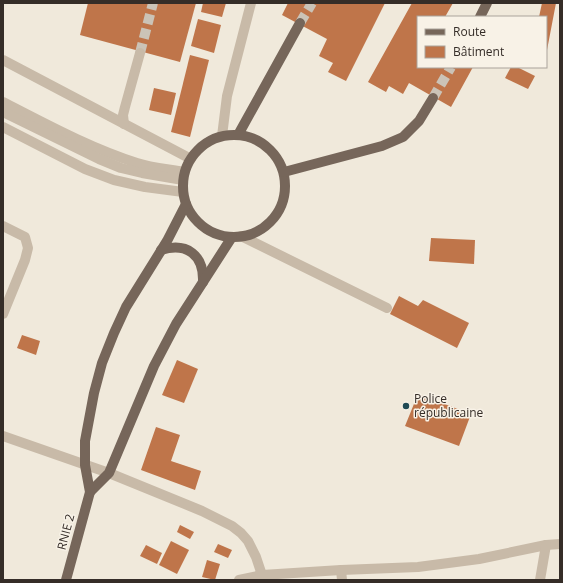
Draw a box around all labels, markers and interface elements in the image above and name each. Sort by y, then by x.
legend [417,16,547,68]
text: Route [453,23,486,40]
text: Bâtiment [453,43,504,60]
place label: Police républicaine [414,390,484,421]
marker: Police républicaine [401,401,411,411]
street label: RNIE 2 [53,512,78,552]

